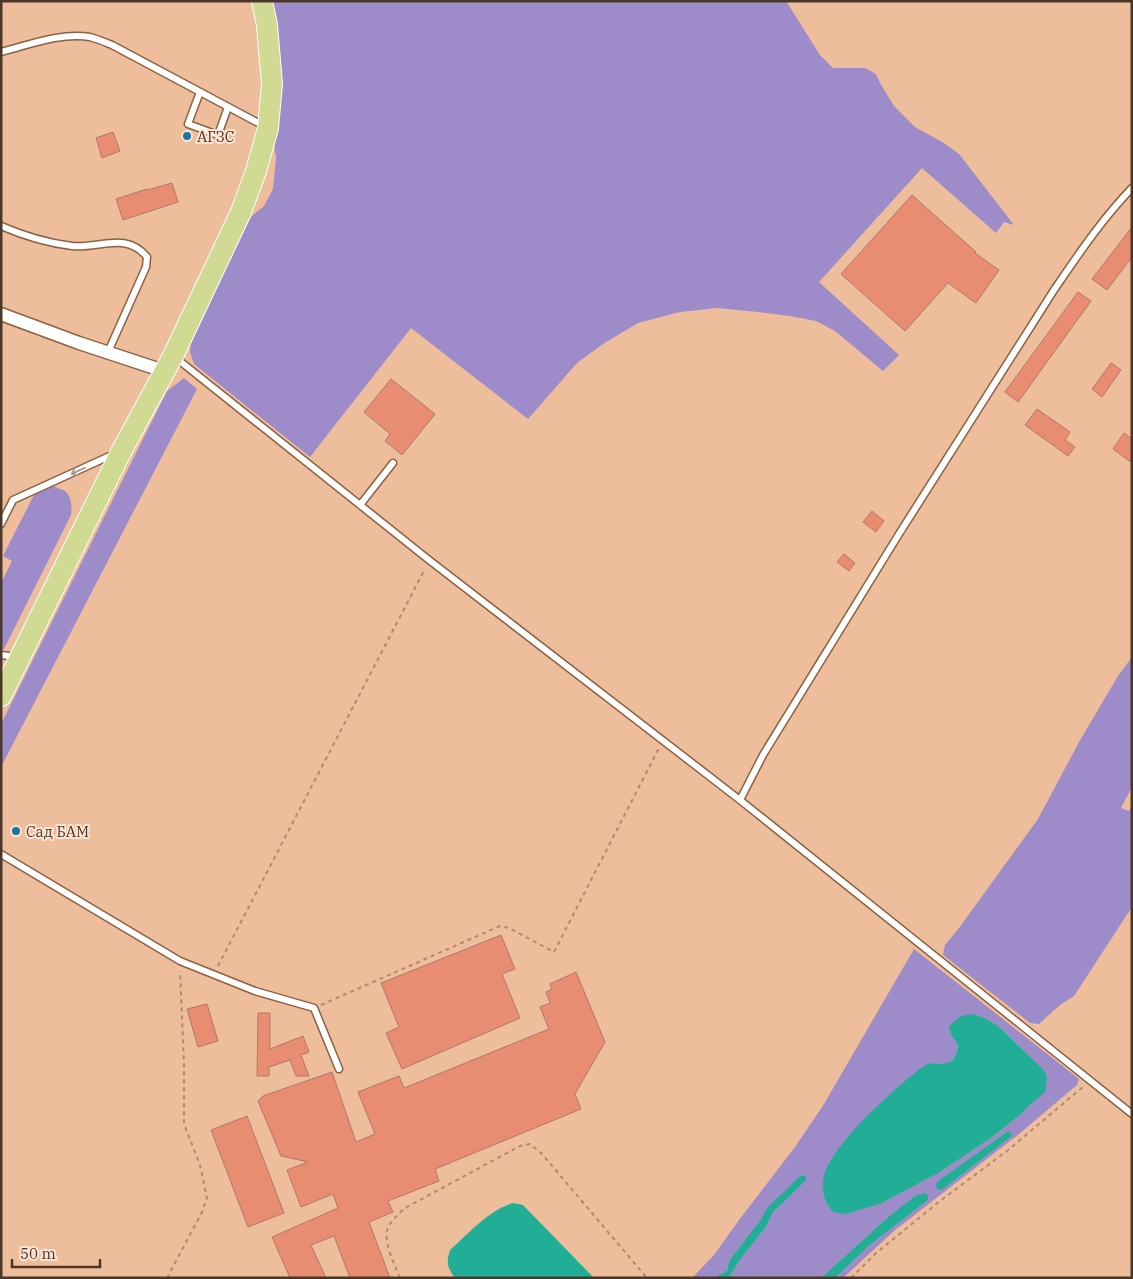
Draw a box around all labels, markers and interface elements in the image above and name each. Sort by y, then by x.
place label: АГЗС [197,127,234,146]
marker: АГЗС [181,130,193,142]
one-way arrow [71,466,86,476]
place label: Сад БАМ [26,822,89,841]
marker: Сад БАМ [10,825,22,837]
scale bar [12,1236,100,1268]
text: 50 m [20,1244,56,1263]

